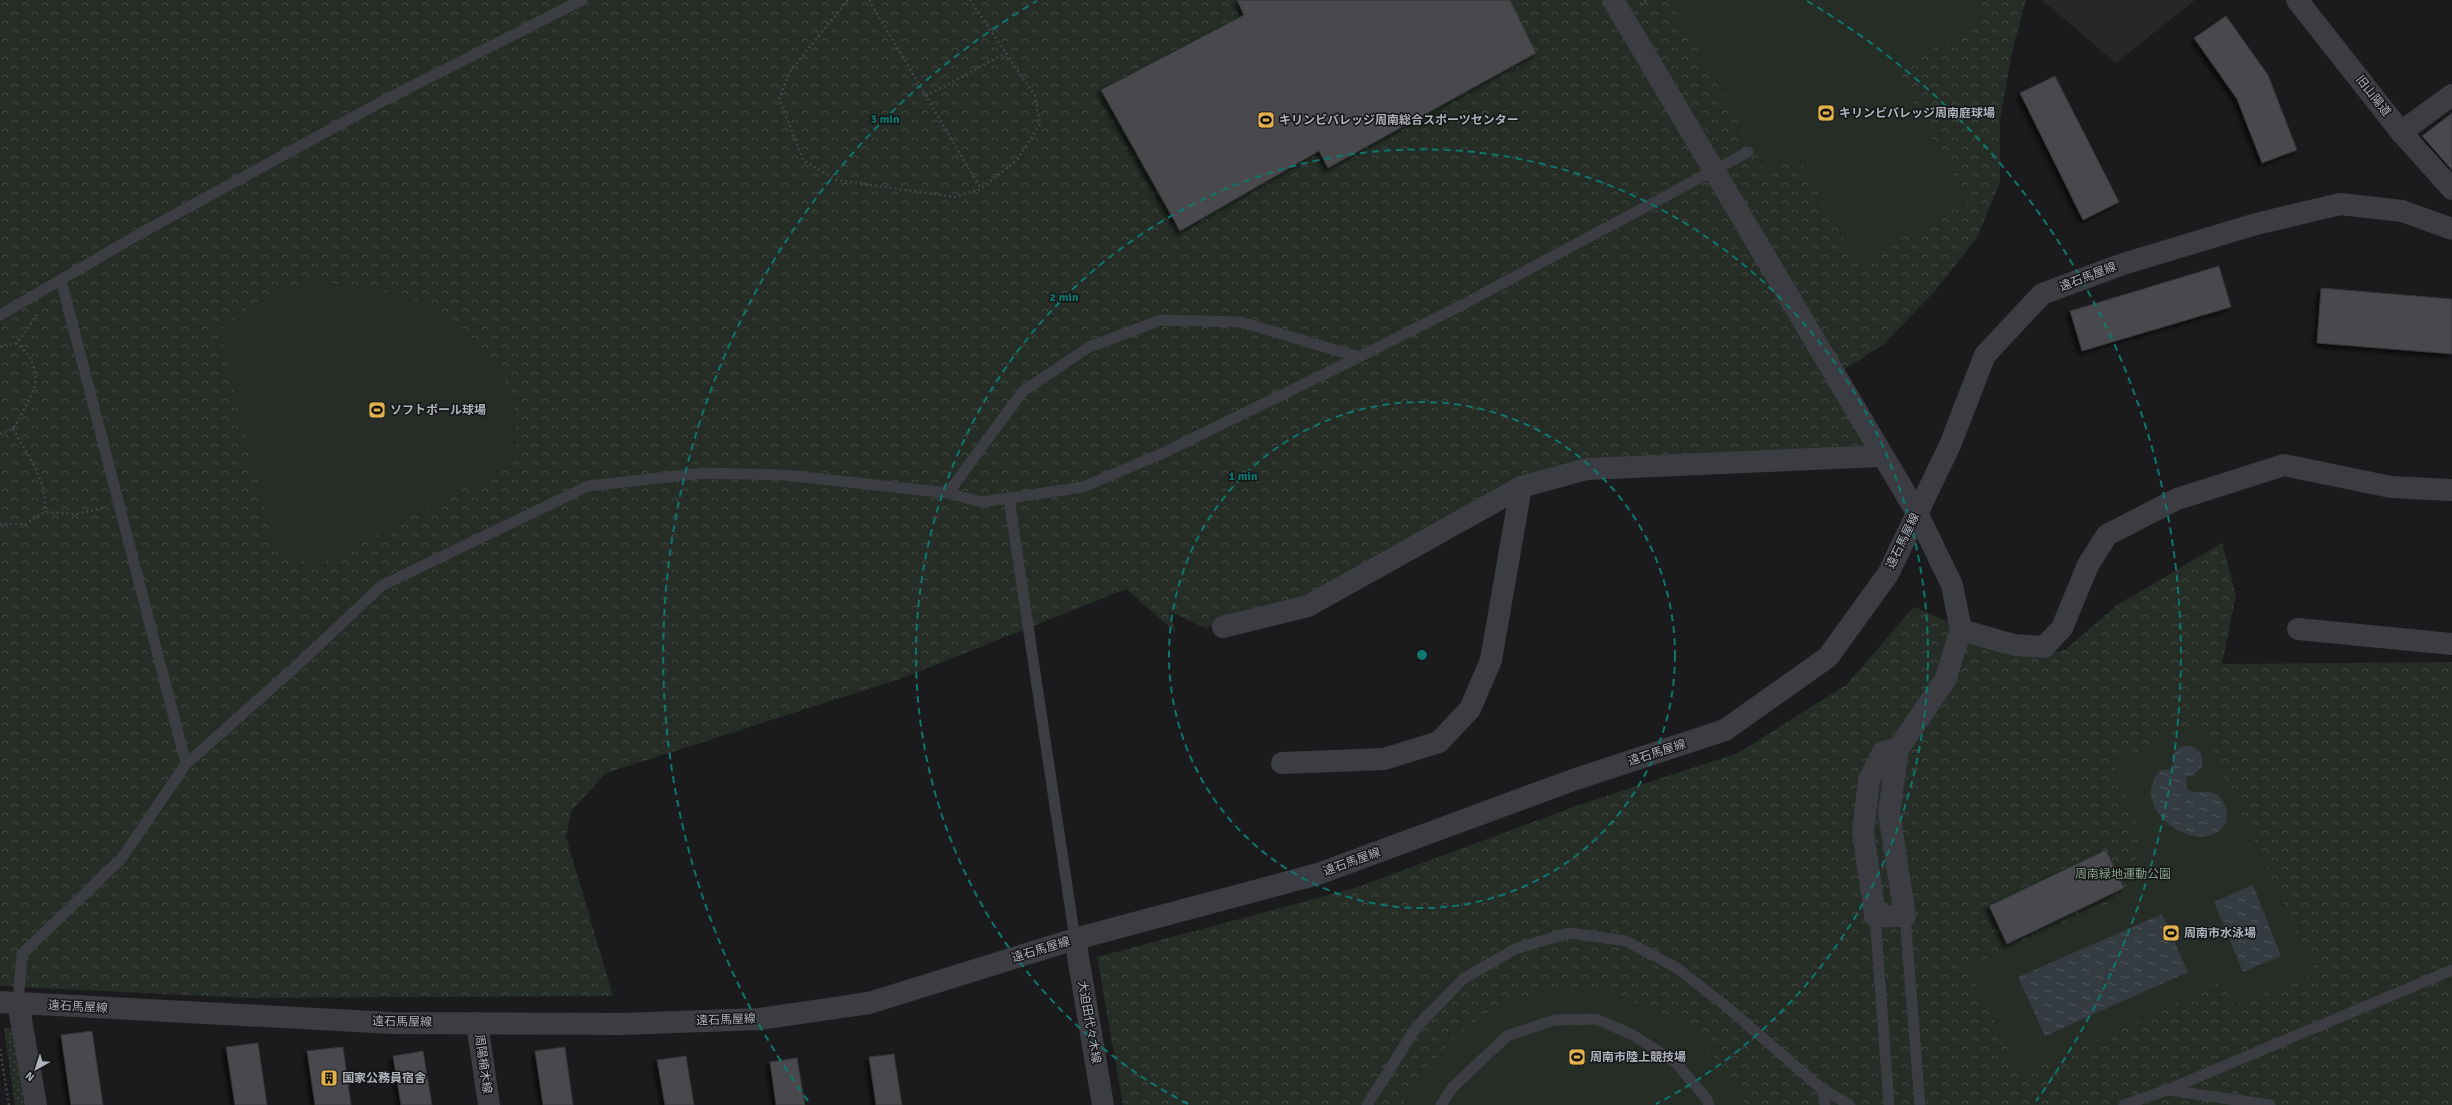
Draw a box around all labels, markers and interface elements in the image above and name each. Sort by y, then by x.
street label: 旧山陽道 [2352,72,2394,120]
sports icon: キリンビバレッジ周南庭球場 [1816,103,1836,123]
place label: キリンビバレッジ周南庭球場 [1839,106,1995,121]
sports icon: キリンビバレッジ周南総合スポーツセンター [1256,110,1276,130]
text: 3 min [871,112,900,127]
place label: キリンビバレッジ周南総合スポーツセンター [1279,113,1519,128]
street label: 遠石馬屋線 [2057,259,2119,295]
text: 2 min [1050,290,1079,305]
sports icon: ソフトボール球場 [367,400,387,420]
place label: ソフトボール球場 [390,403,486,418]
text: 1 min [1229,469,1258,484]
street label: 遠石馬屋線 [1883,511,1923,571]
centre of rings [1415,648,1429,662]
street label: 遠石馬屋線 [1626,737,1688,769]
street label: 遠石馬屋線 [1321,845,1383,879]
park label: 周南緑地運動公園 [2075,867,2171,882]
sports icon: 周南市水泳場 [2161,923,2181,943]
place label: 周南市水泳場 [2184,926,2256,941]
street label: 遠石馬屋線 [1010,934,1072,966]
street label: 大迫田代々木線 [1074,979,1104,1065]
street label: 遠石馬屋線 [48,998,108,1016]
street label: 遠石馬屋線 [696,1011,756,1029]
street label: 遠石馬屋線 [372,1014,432,1030]
street label: 周陽楠木線 [471,1033,495,1095]
sports icon: 周南市陸上競技場 [1567,1047,1587,1067]
north arrow [16,1049,56,1089]
place label: 周南市陸上競技場 [1590,1050,1686,1065]
building icon: 国家公務員宿舎 [319,1068,339,1088]
text: N [23,1069,37,1084]
place label: 国家公務員宿舎 [342,1071,426,1086]

